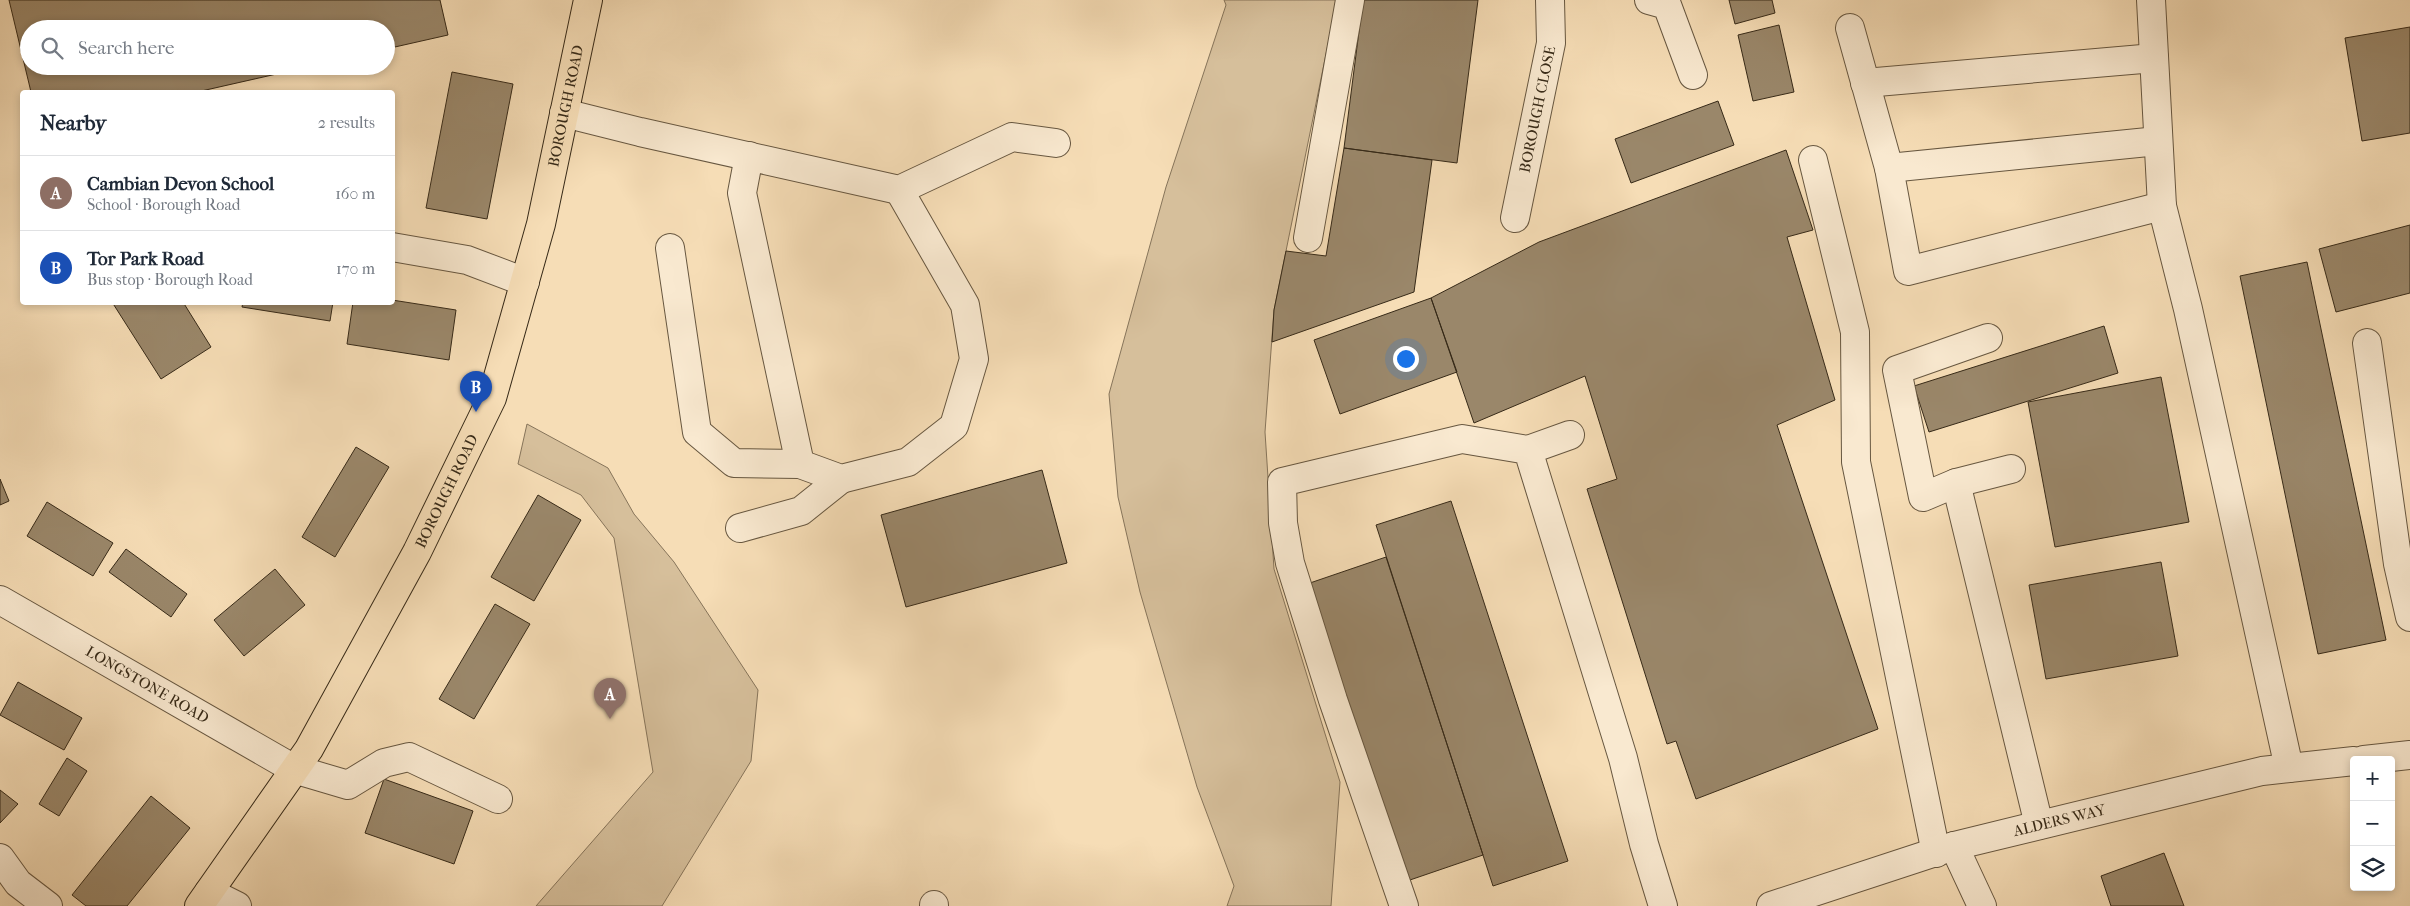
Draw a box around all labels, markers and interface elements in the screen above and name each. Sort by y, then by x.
search box [20,20,395,75]
icon: search [38,34,66,62]
text: Search here [78,37,174,59]
street label: BOROUGH ROAD [544,43,587,169]
street label: BOROUGH CLOSE [1516,44,1559,174]
text: Nearby [40,111,106,135]
text: 2 results [318,113,375,132]
text: Cambian Devon School [87,173,274,195]
text: A [51,184,61,203]
text: 160 m [335,184,375,203]
text: School · Borough Road [87,195,241,214]
text: Tor Park Road [87,248,204,270]
text: B [51,259,61,278]
text: 170 m [336,259,375,278]
text: Bus stop · Borough Road [87,270,253,289]
your location [1393,346,1419,372]
pin: B [460,371,492,412]
street label: BOROUGH ROAD [411,431,482,551]
street label: LONGSTONE ROAD [83,642,212,727]
pin: A [594,678,626,719]
map controls [2350,756,2395,891]
button: + [2350,756,2395,801]
street label: ALDERS WAY [2010,800,2108,840]
button: − [2350,801,2395,846]
button: layers [2350,846,2395,891]

